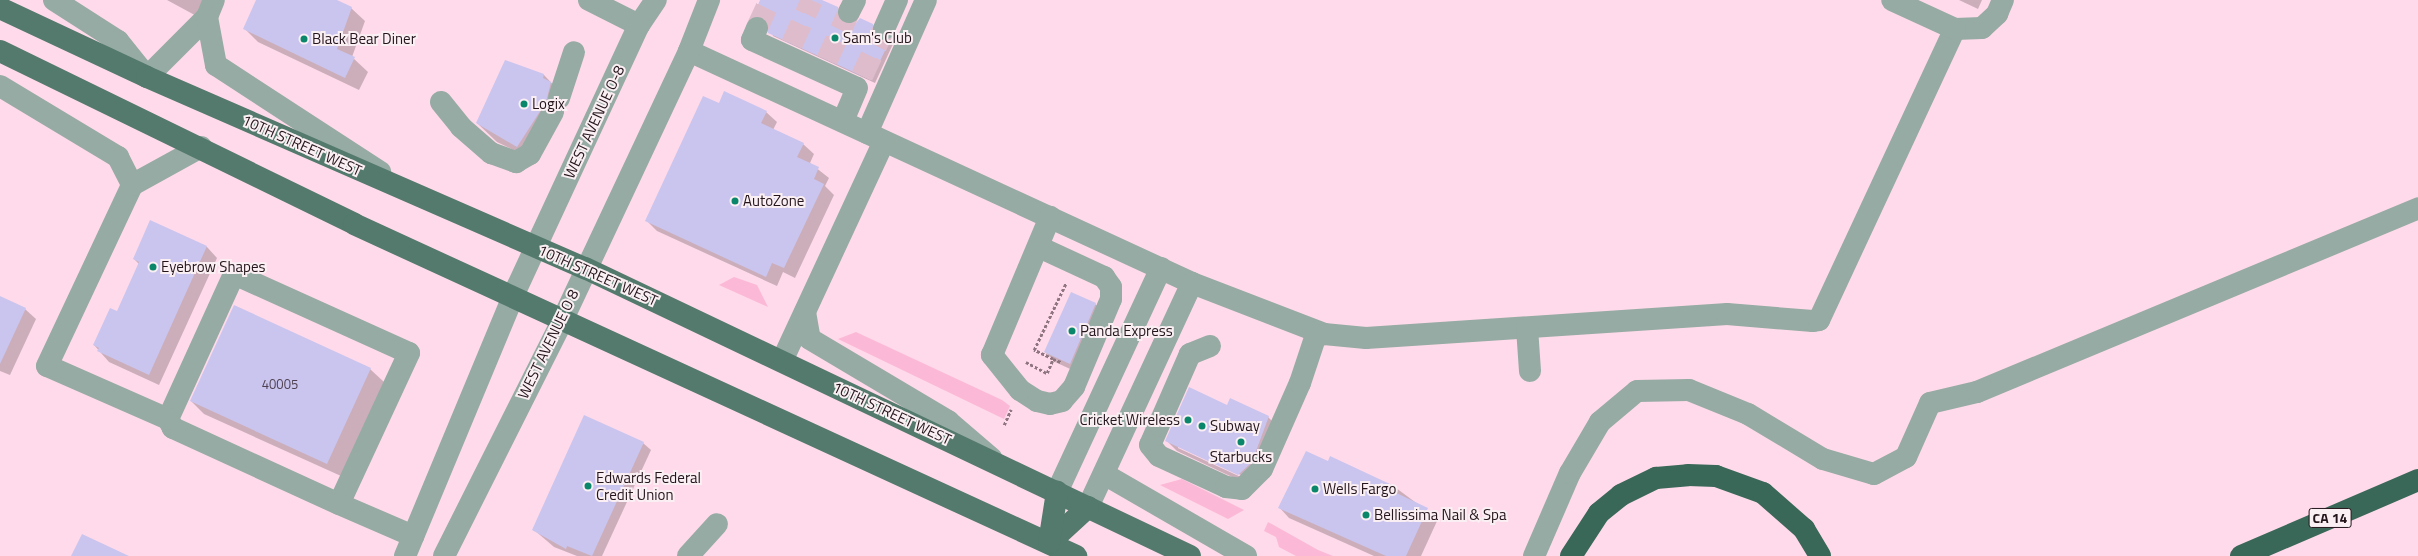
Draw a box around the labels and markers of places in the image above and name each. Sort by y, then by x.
place label: Sam's Club [843,29,912,47]
place label: Black Bear Diner [312,30,416,48]
marker: Sam's Club [830,33,840,43]
marker: Black Bear Diner [299,34,309,44]
place label: Logix [532,95,565,113]
marker: Logix [519,99,529,109]
place label: AutoZone [743,192,804,210]
marker: AutoZone [730,196,740,206]
place label: Eyebrow Shapes [161,258,265,276]
marker: Eyebrow Shapes [148,262,158,272]
place label: Panda Express [1080,322,1173,340]
marker: Panda Express [1067,326,1077,336]
place label: Cricket Wireless [1080,411,1180,429]
marker: Cricket Wireless [1183,415,1193,425]
place label: Subway [1210,417,1260,435]
marker: Subway [1197,421,1207,431]
marker: Starbucks [1236,437,1246,447]
place label: Starbucks [1210,448,1272,466]
place label: Edwards Federal Credit Union [596,468,701,503]
place label: Wells Fargo [1323,480,1396,498]
marker: Edwards Federal Credit Union [583,481,593,491]
marker: Wells Fargo [1310,484,1320,494]
place label: Bellissima Nail & Spa [1374,506,1506,524]
marker: Bellissima Nail & Spa [1361,510,1371,520]

